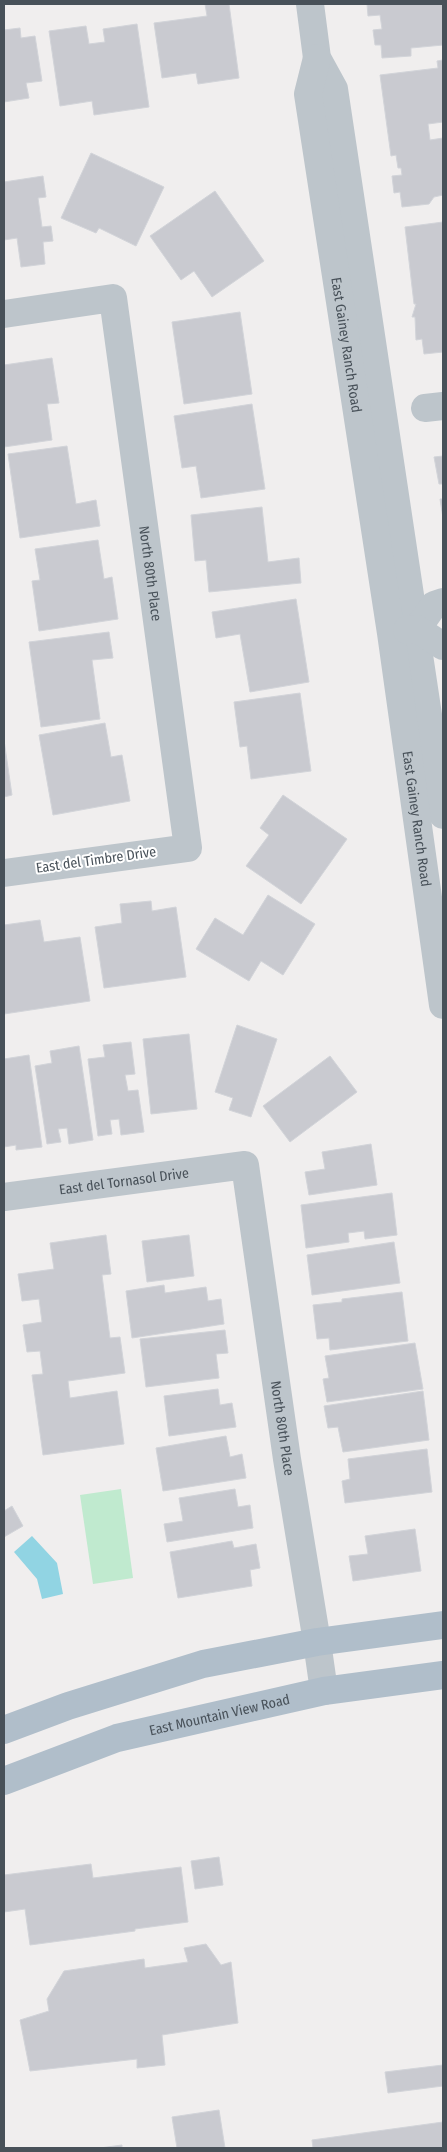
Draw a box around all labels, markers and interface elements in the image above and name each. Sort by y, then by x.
street label: East Gainey Ranch Road [328,276,365,414]
street label: North 80th Place [136,525,165,622]
street label: East Gainey Ranch Road [399,750,435,888]
street label: East del Timbre Drive [35,843,157,877]
street label: East del Tornasol Drive [58,1164,190,1198]
street label: North 80th Place [267,1380,298,1477]
street label: East Mountain View Road [147,1691,291,1739]

